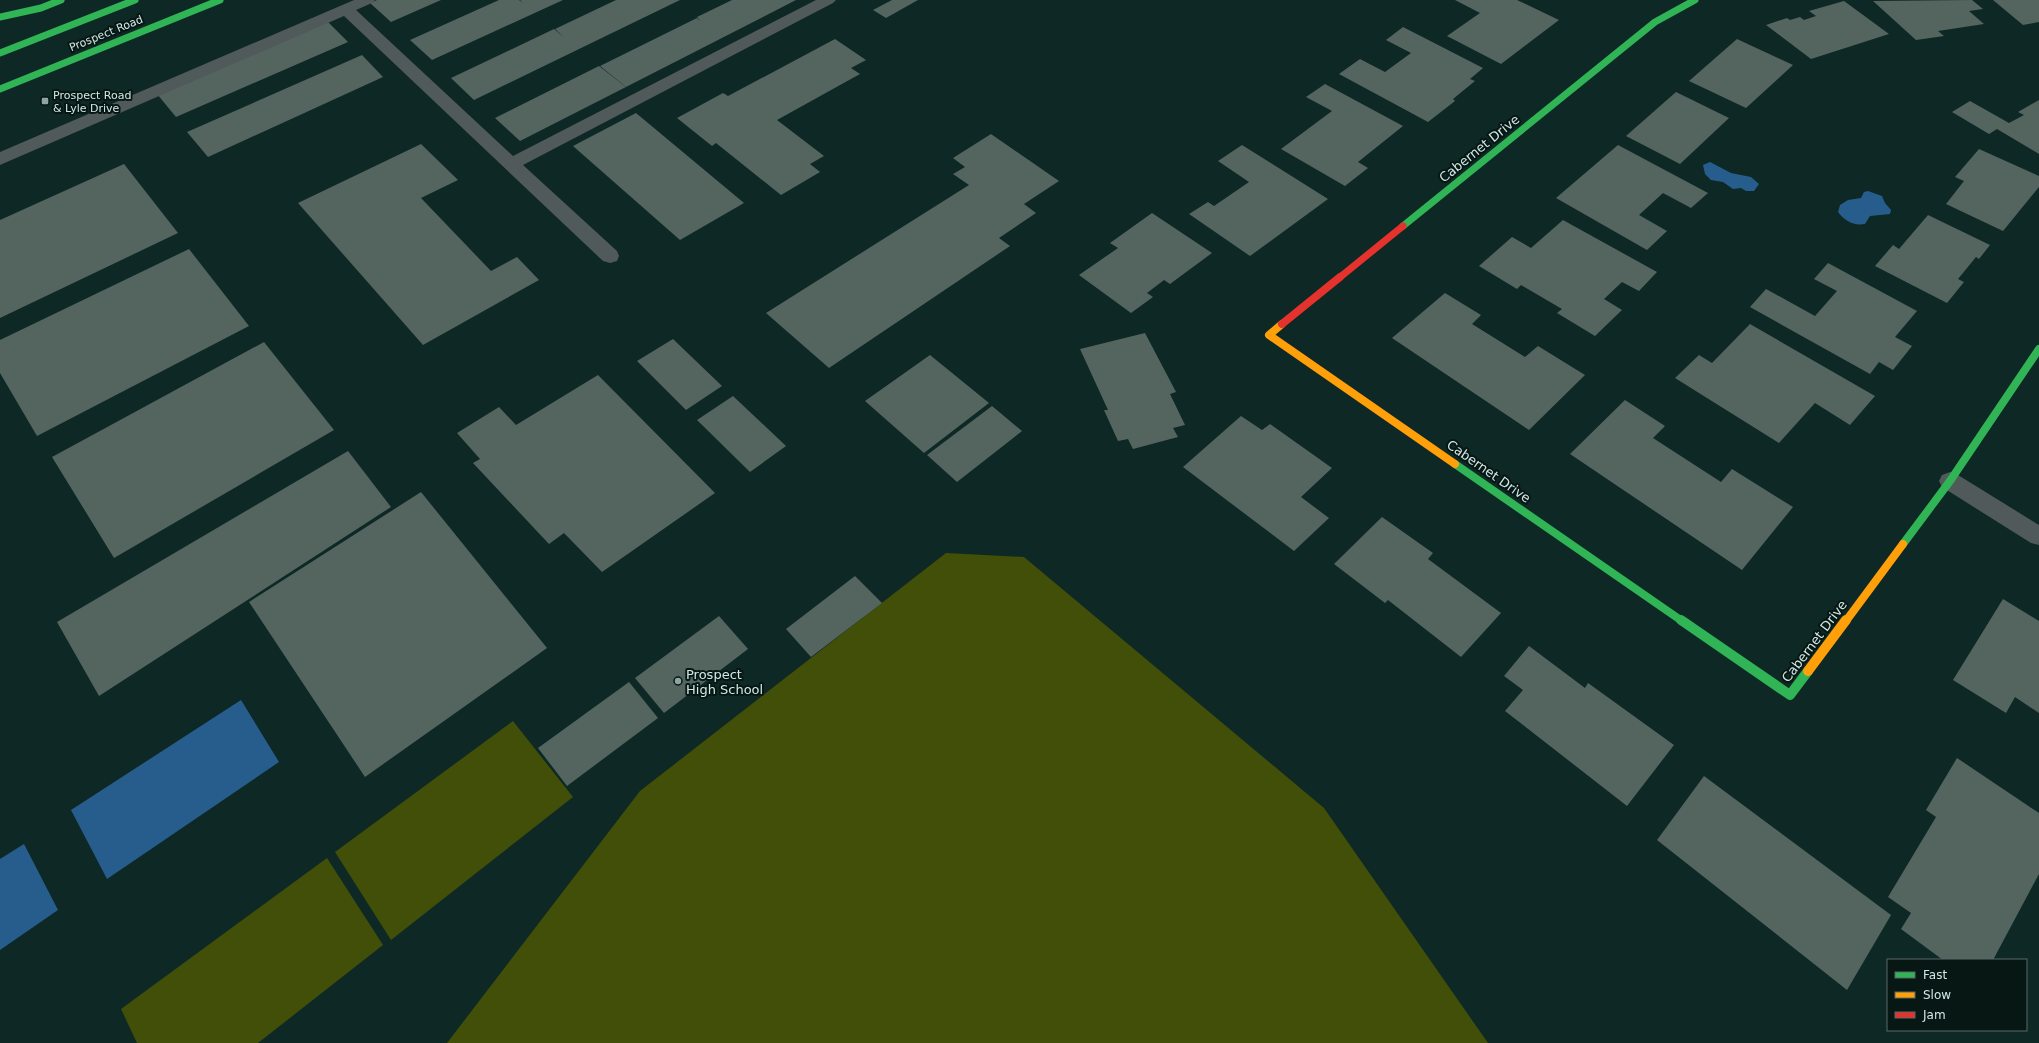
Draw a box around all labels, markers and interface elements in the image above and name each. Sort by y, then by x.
street label: Prospect Road [67,13,145,54]
place label: Prospect Road & Lyle Drive [53,89,131,115]
marker: Prospect Road & Lyle Drive [40,96,50,106]
street label: Cabernet Drive [1436,112,1522,185]
street label: Cabernet Drive [1444,437,1533,506]
street label: Cabernet Drive [1779,597,1850,685]
place label: Prospect High School [686,667,763,697]
marker: Prospect High School [673,676,683,686]
legend [1887,959,2027,1031]
text: Fast [1923,968,1947,982]
text: Slow [1923,988,1951,1002]
text: Jam [1922,1008,1946,1022]

